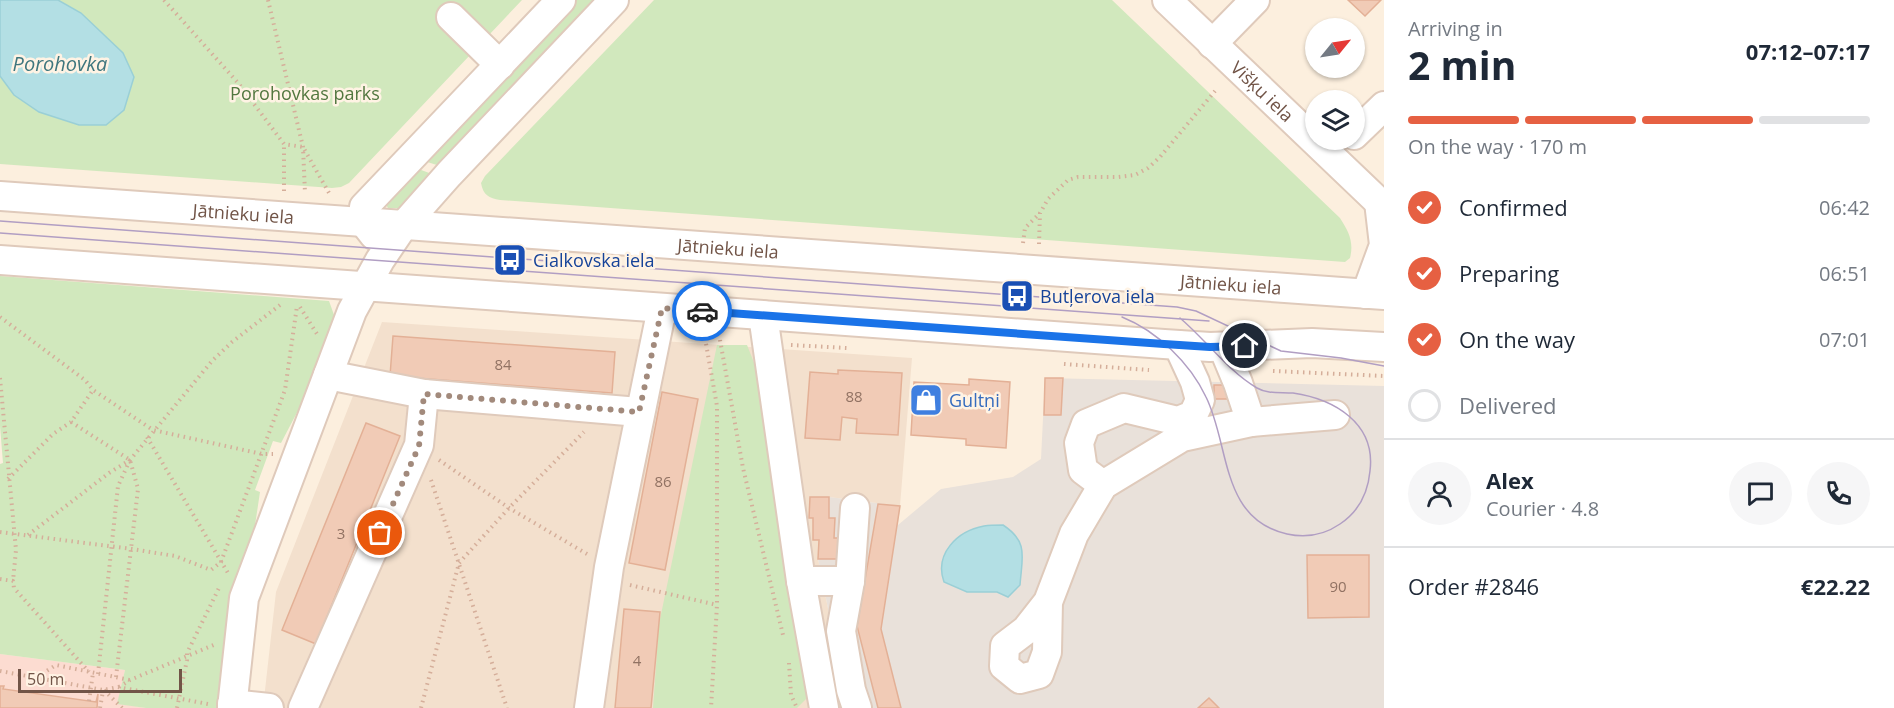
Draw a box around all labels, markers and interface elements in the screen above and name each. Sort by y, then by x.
text: Arriving in [1408,15,1503,42]
north arrow [1305,18,1365,78]
map controls [1305,18,1365,150]
text: 07:12–07:17 [1746,36,1870,66]
text: 2 min [1408,38,1516,91]
water label: Porohovka [13,50,107,77]
street label: Višķu iela [1226,55,1299,127]
park label: Porohovkas parks [230,81,380,105]
button: layers [1305,90,1365,150]
text: On the way · 170 m [1408,133,1587,160]
icon: check [1408,191,1441,224]
text: Confirmed [1459,192,1568,222]
text: 06:42 [1819,194,1870,221]
street label: Jātnieku iela [190,198,295,229]
street label: Jātnieku iela [675,232,780,264]
bus stop icon: Cialkovska iela [492,242,528,278]
place label: Cialkovska iela [533,248,655,272]
icon: check [1408,257,1441,290]
text: Preparing [1459,258,1559,288]
text: 06:51 [1819,260,1870,287]
street label: Jātnieku iela [1177,268,1282,300]
bus stop icon: Butļerova iela [999,278,1035,314]
courier [672,281,732,341]
place label: Butļerova iela [1040,284,1155,308]
icon: car [686,295,719,328]
pin [1219,320,1270,371]
icon: check [1408,323,1441,356]
text: On the way [1459,324,1575,354]
text: 07:01 [1819,326,1870,353]
icon: home [1228,329,1261,362]
house number: 84 [494,354,512,374]
shop icon: Gultņi [908,382,944,418]
house number: 88 [845,386,863,406]
place label: Gultņi [949,388,1000,412]
text: Delivered [1459,390,1557,420]
button: person [1408,462,1471,525]
button: chat [1729,462,1792,525]
button: phone [1807,462,1870,525]
text: Alex [1486,465,1534,495]
house number: 86 [654,471,672,491]
text: Courier · 4.8 [1486,495,1599,522]
pin [354,507,405,558]
icon: bag [363,516,396,549]
house number: 3 [337,523,345,543]
text: Order #2846 [1408,571,1539,601]
text: €22.22 [1801,571,1870,601]
house number: 90 [1329,576,1347,596]
house number: 4 [633,650,642,670]
scale bar [18,666,182,694]
text: 50 m [27,668,64,690]

